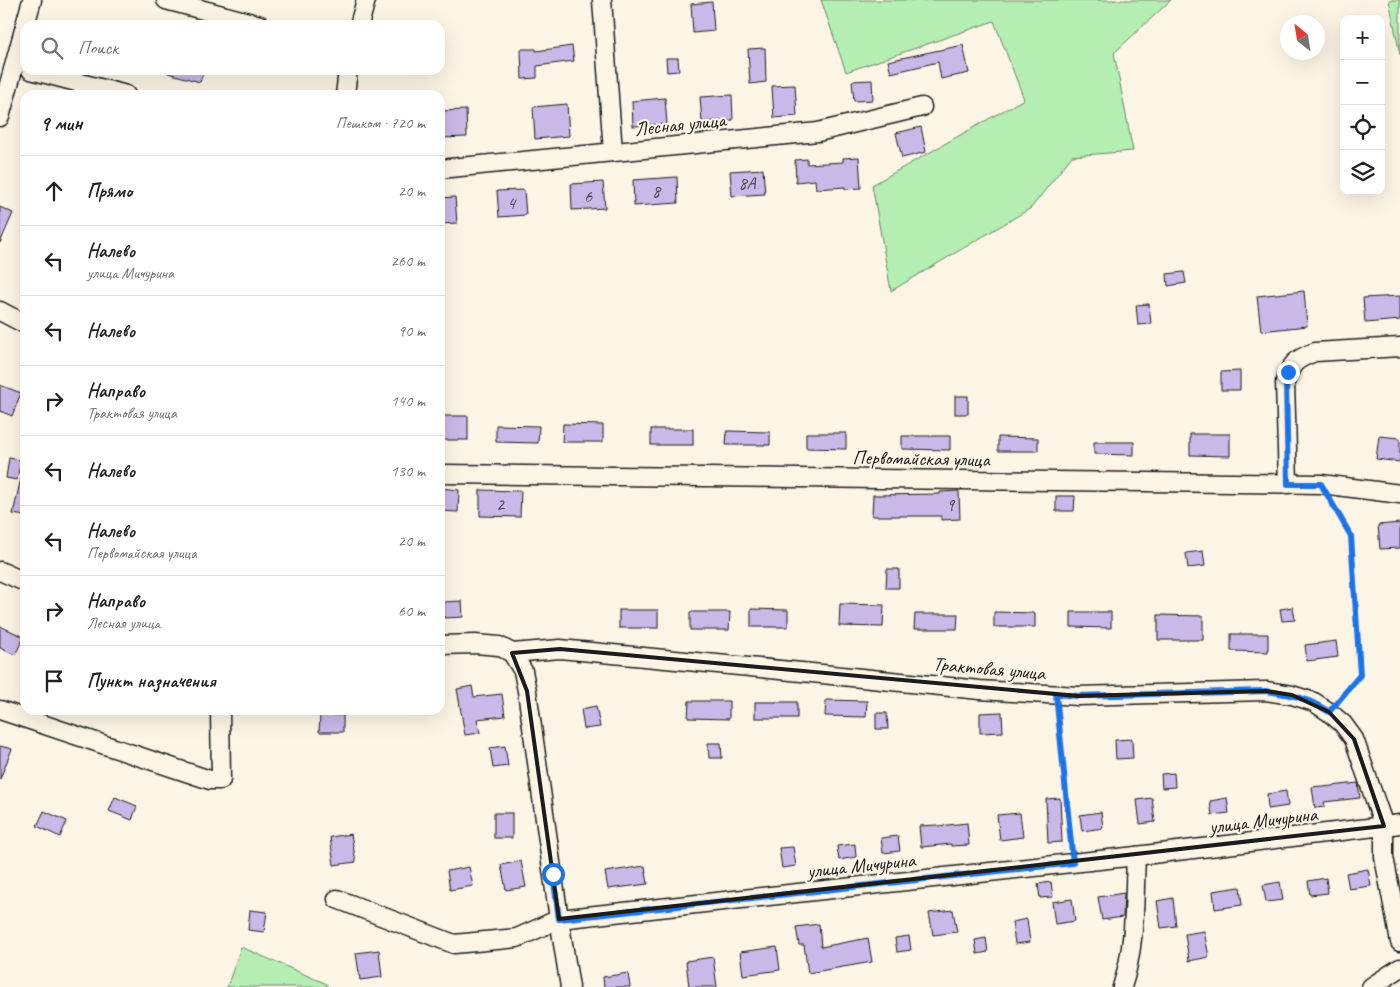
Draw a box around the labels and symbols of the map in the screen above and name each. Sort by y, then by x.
north arrow [1280,15,1325,60]
street label: Лесная улица [633,107,729,142]
house number: 8А [738,172,757,194]
house number: 8 [652,180,662,202]
house number: 6 [584,185,593,207]
house number: 4 [507,192,517,214]
route end [1277,361,1300,384]
street label: Первомайская улица [852,445,992,472]
house number: 2 [496,493,506,515]
house number: 9 [946,494,956,516]
street label: Трактовая улица [932,651,1047,686]
street label: улица Мичурина [1207,801,1320,840]
street label: улица Мичурина [805,847,918,884]
route start [542,863,565,886]

